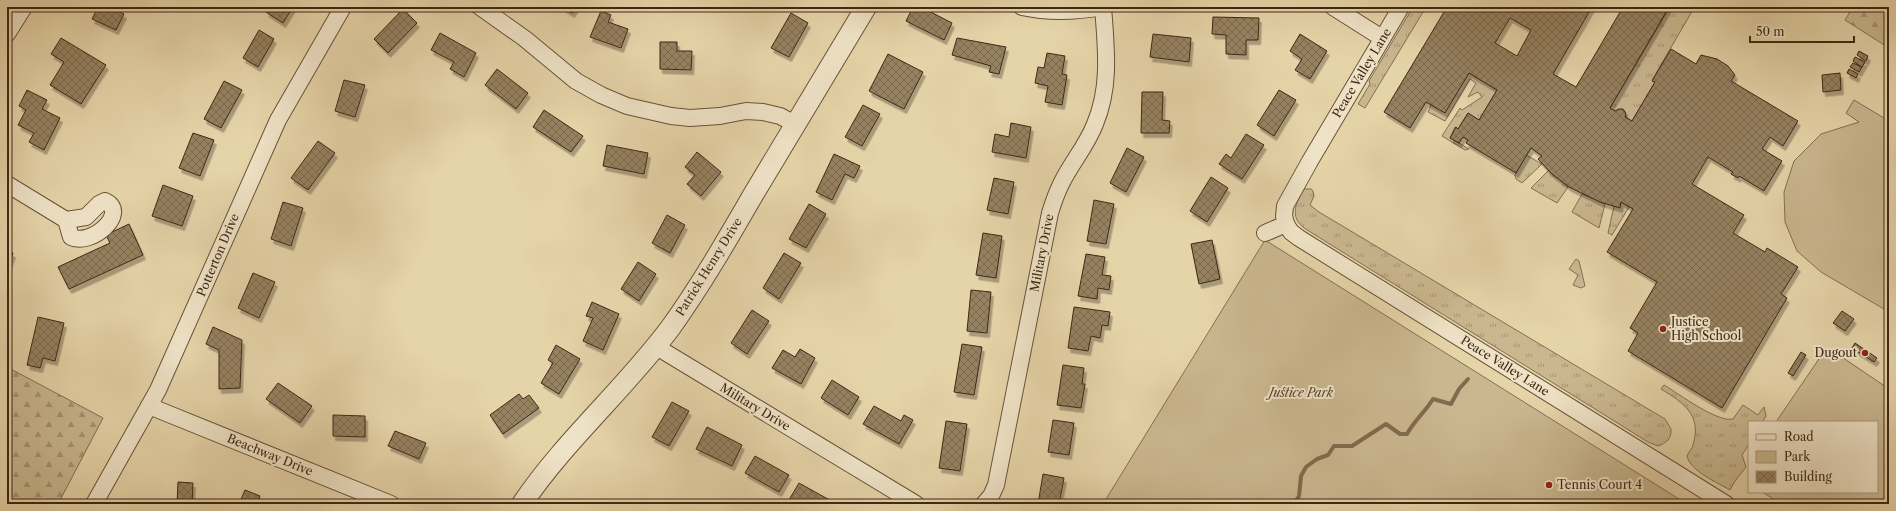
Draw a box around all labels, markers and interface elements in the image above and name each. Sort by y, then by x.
scale bar [1750,18,1854,44]
text: 50 m [1756,24,1785,39]
street label: Peace Valley Lane [1329,25,1394,120]
street label: Potterton Drive [193,211,242,299]
street label: Military Drive [1027,212,1056,293]
street label: Patrick Henry Drive [672,215,745,319]
place label: Justice High School [1669,314,1742,343]
marker: Justice High School [1658,324,1668,334]
street label: Peace Valley Lane [1458,332,1553,399]
place label: Dugout [1815,345,1858,360]
marker: Dugout [1860,348,1870,358]
street label: Military Drive [717,380,793,434]
park label: Justice Park [1265,385,1334,400]
legend [1748,421,1878,493]
text: Road [1784,429,1814,444]
street label: Beachway Drive [225,430,316,479]
text: Park [1784,449,1811,464]
text: Building [1784,469,1832,484]
place label: Tennis Court 4 [1557,477,1642,492]
marker: Tennis Court 4 [1544,480,1554,490]

